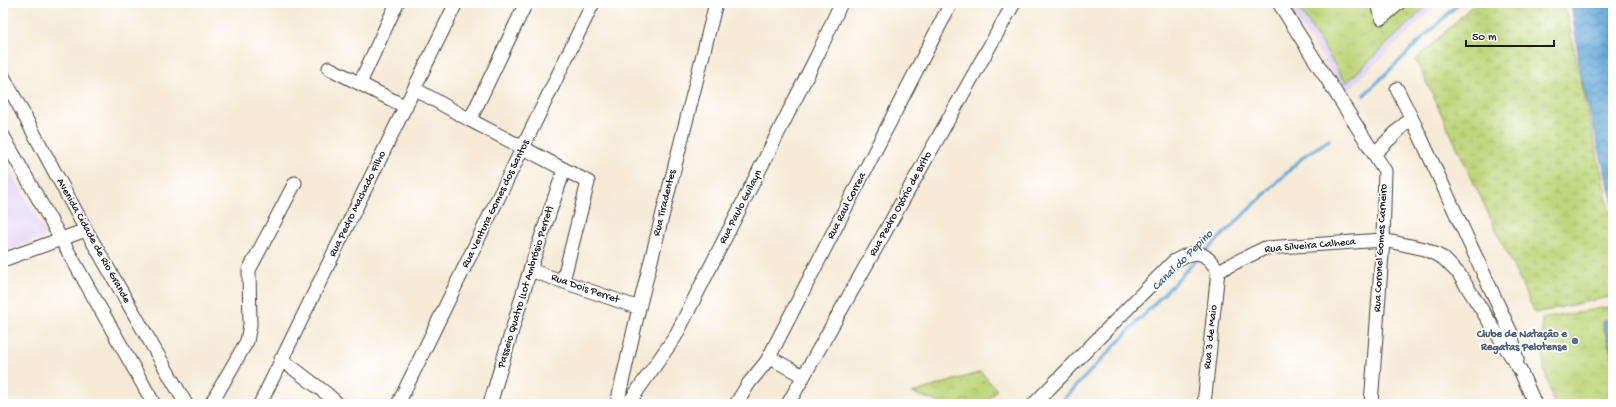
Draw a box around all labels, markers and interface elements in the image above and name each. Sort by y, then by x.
scale bar [1466,22,1554,48]
text: 50 m [1472,31,1497,45]
street label: Rua Ventura Gomes dos Santos [460,137,533,270]
street label: Rua Pedro Machado Filho [327,149,389,259]
street label: Rua Pedro Osório de Brito [867,149,935,258]
street label: Rua Paulo Guilayn [717,167,765,246]
street label: Rua Tiradentes [651,168,679,237]
street label: Rua Raul Correa [825,170,869,241]
street label: Avenida Cidade de Rio Grande [54,176,133,306]
street label: Rua Coronel Gomes Carneiro [1372,183,1390,312]
street label: Passeio Quatro (Lot Ambrósio Perret) [495,204,556,371]
water label: Canal do Pepino [1150,227,1217,294]
street label: Rua Silveira Calheca [1264,236,1357,256]
street label: Rua Dois Perret [549,272,622,307]
street label: Rua 3 de Maio [1202,304,1220,370]
place label: Clube de Natação e Regatas Pelotense [1476,328,1568,355]
marker: Clube de Natação e Regatas Pelotense [1570,336,1580,346]

